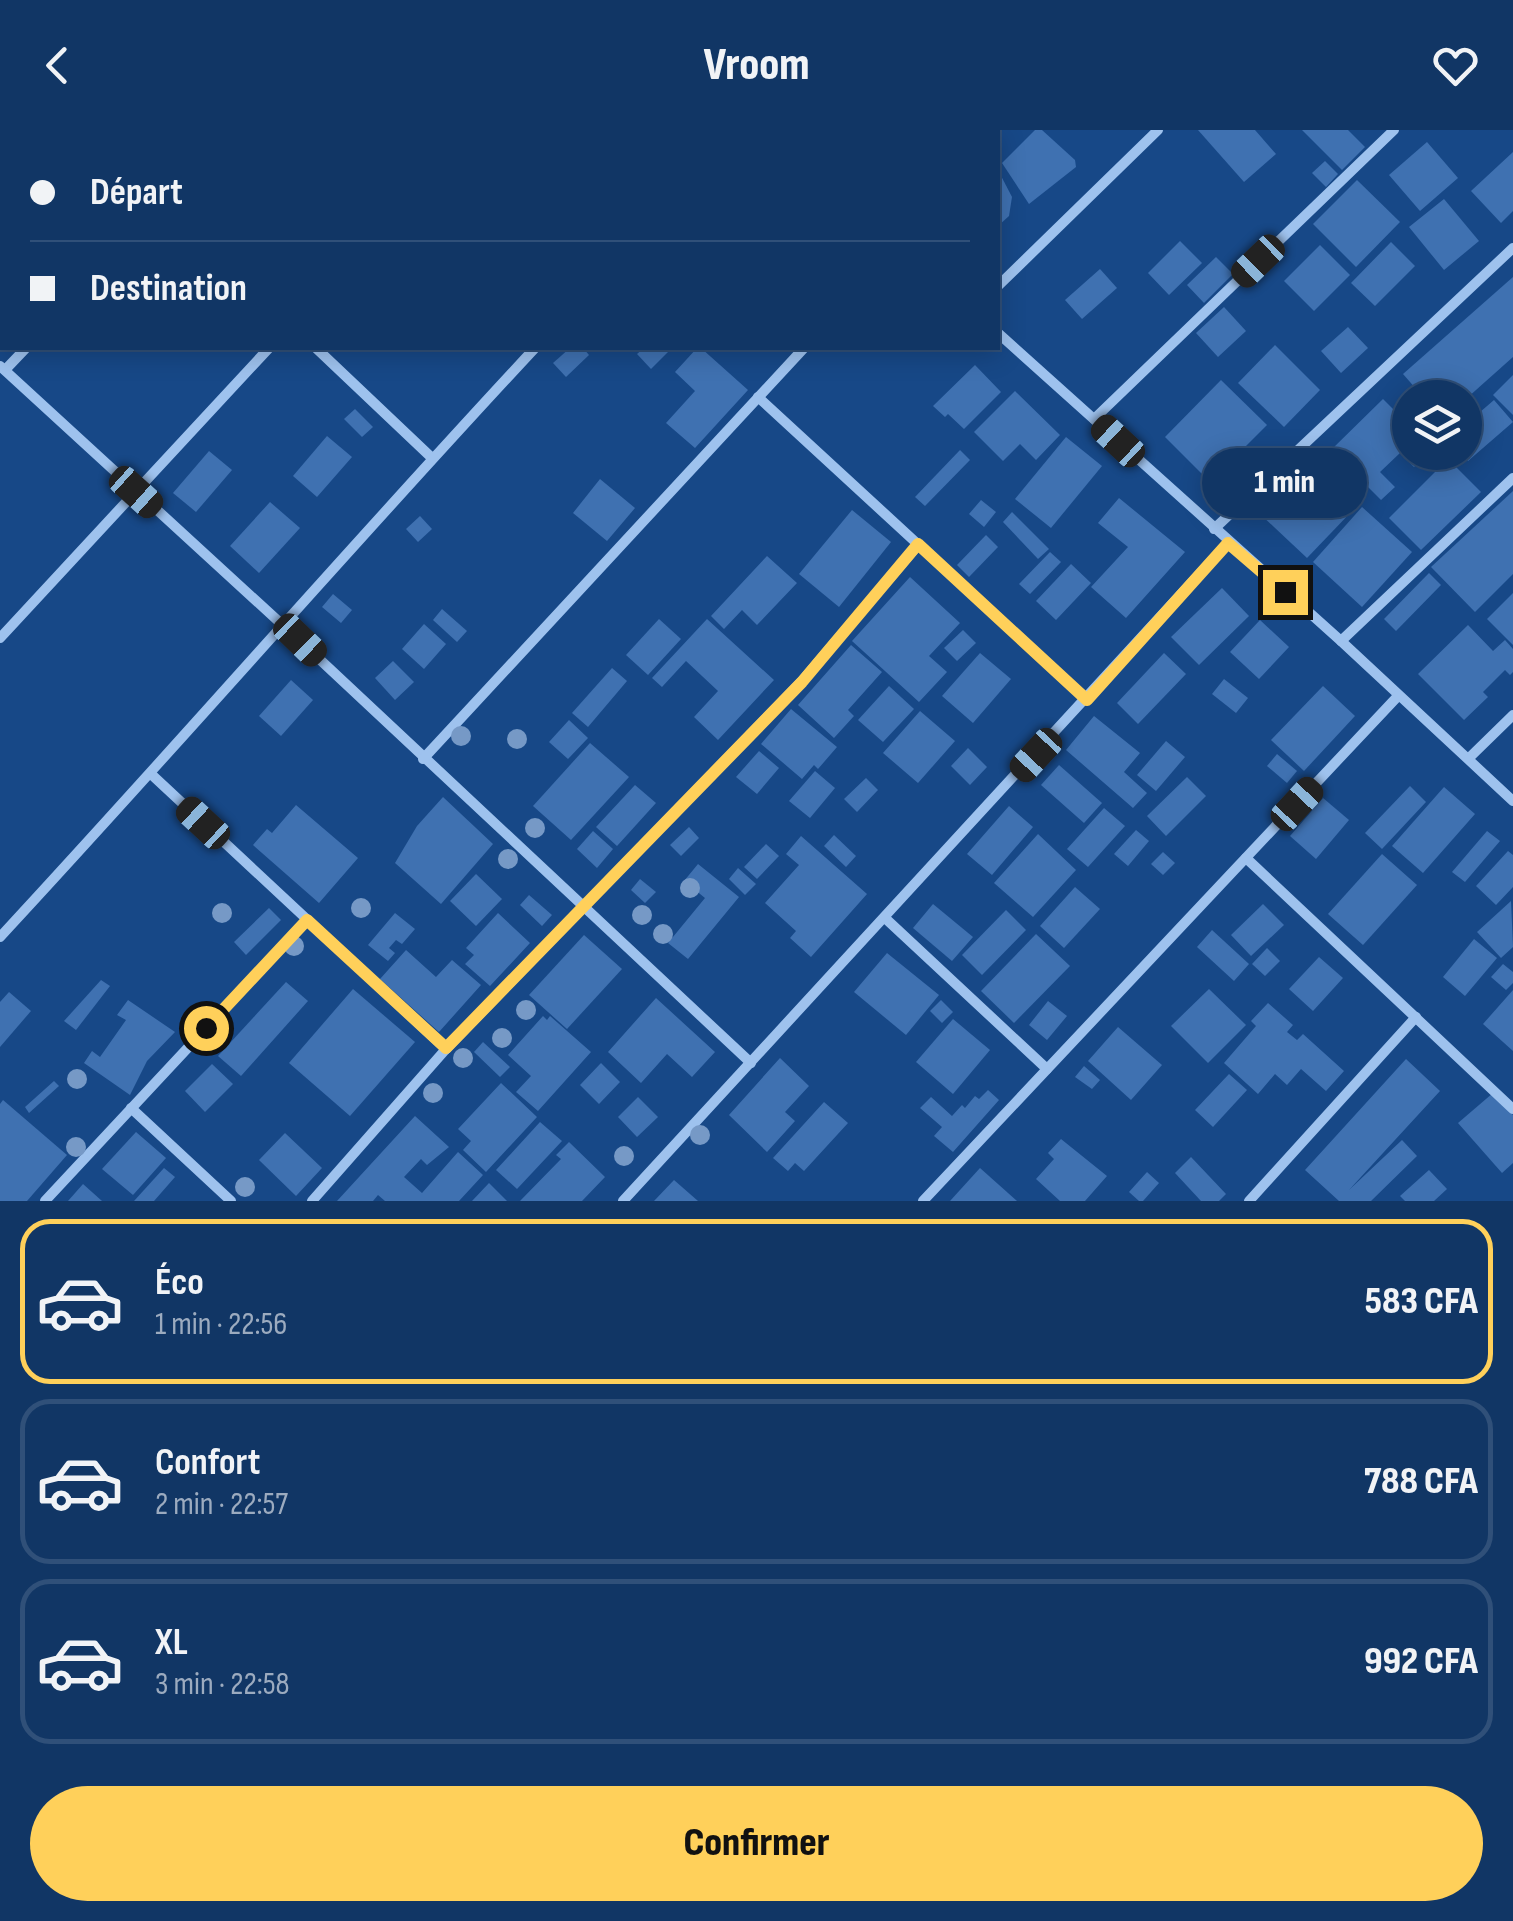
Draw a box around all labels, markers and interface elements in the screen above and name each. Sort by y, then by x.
icon: back [30,38,85,93]
text: Vroom [703,38,810,93]
icon: heart [1428,38,1483,93]
text: Départ [90,170,183,215]
car [1226,229,1290,293]
text: Destination [90,266,247,311]
map controls [1392,380,1482,470]
button: layers [1392,380,1482,470]
car [1086,410,1150,472]
callout: 1 min [1202,447,1368,517]
car [104,461,168,523]
text: 1 min [1254,463,1315,502]
route end [1263,570,1308,615]
car [268,608,332,672]
car [1005,723,1067,787]
car [1266,772,1328,836]
car [171,792,235,854]
route start [184,1006,229,1051]
icon: car [35,1257,125,1347]
text: Éco [155,1260,204,1305]
text: 583 CFA [1365,1279,1478,1324]
text: 1 min · 22:56 [155,1305,287,1344]
icon: car [35,1437,125,1527]
text: Confort [155,1440,260,1485]
text: 788 CFA [1364,1459,1478,1504]
text: 2 min · 22:57 [155,1485,288,1524]
icon: car [35,1617,125,1707]
text: XL [155,1620,188,1665]
text: 992 CFA [1364,1639,1478,1684]
text: 3 min · 22:58 [155,1665,290,1704]
button: Confirmer [30,1786,1483,1901]

